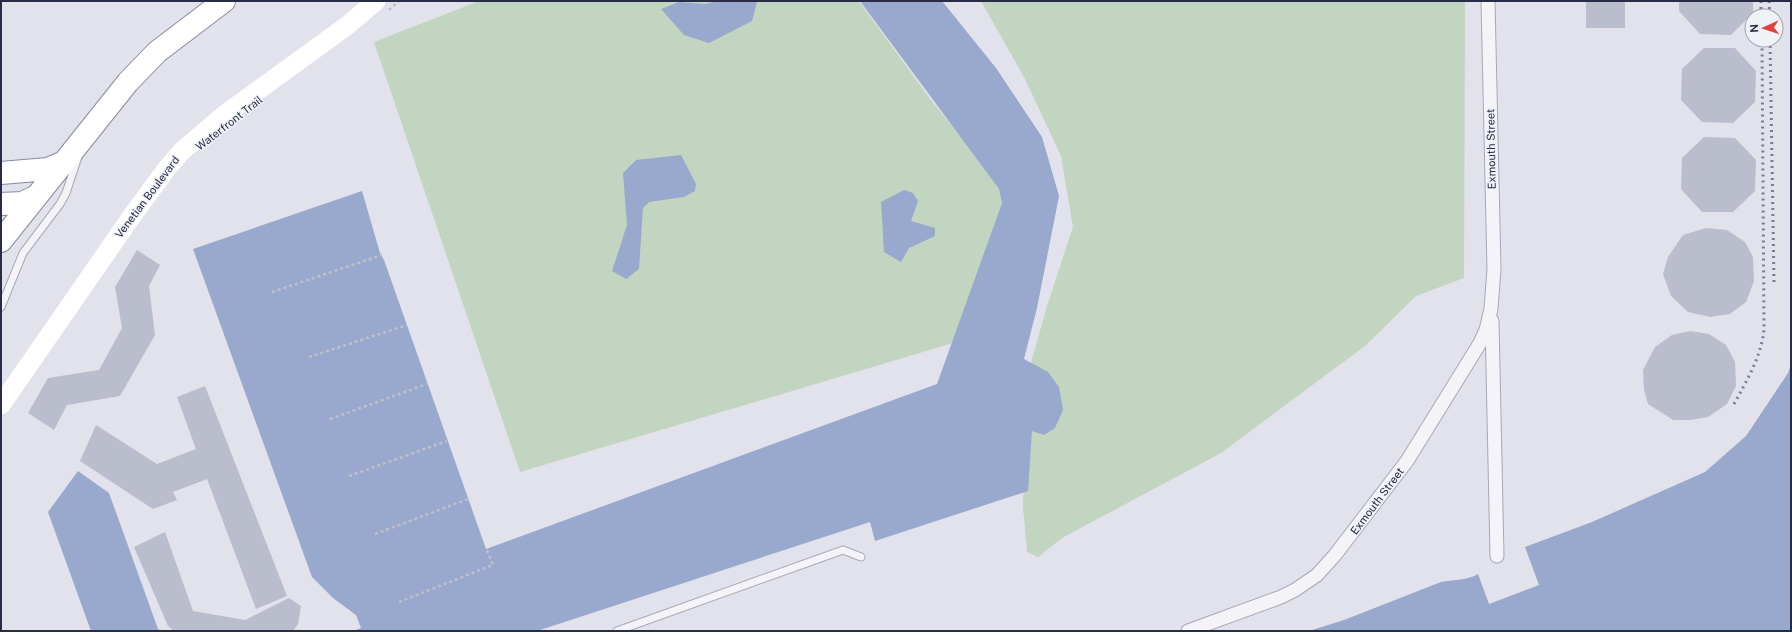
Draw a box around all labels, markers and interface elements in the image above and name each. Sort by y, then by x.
north arrow [1744,8,1784,48]
text: N [1748,24,1760,33]
street label: Waterfront Trail [193,93,265,153]
street label: Exmouth Street [1484,109,1498,189]
street label: Venetian Boulevard [112,154,182,240]
street label: Exmouth Street [1348,465,1406,537]

